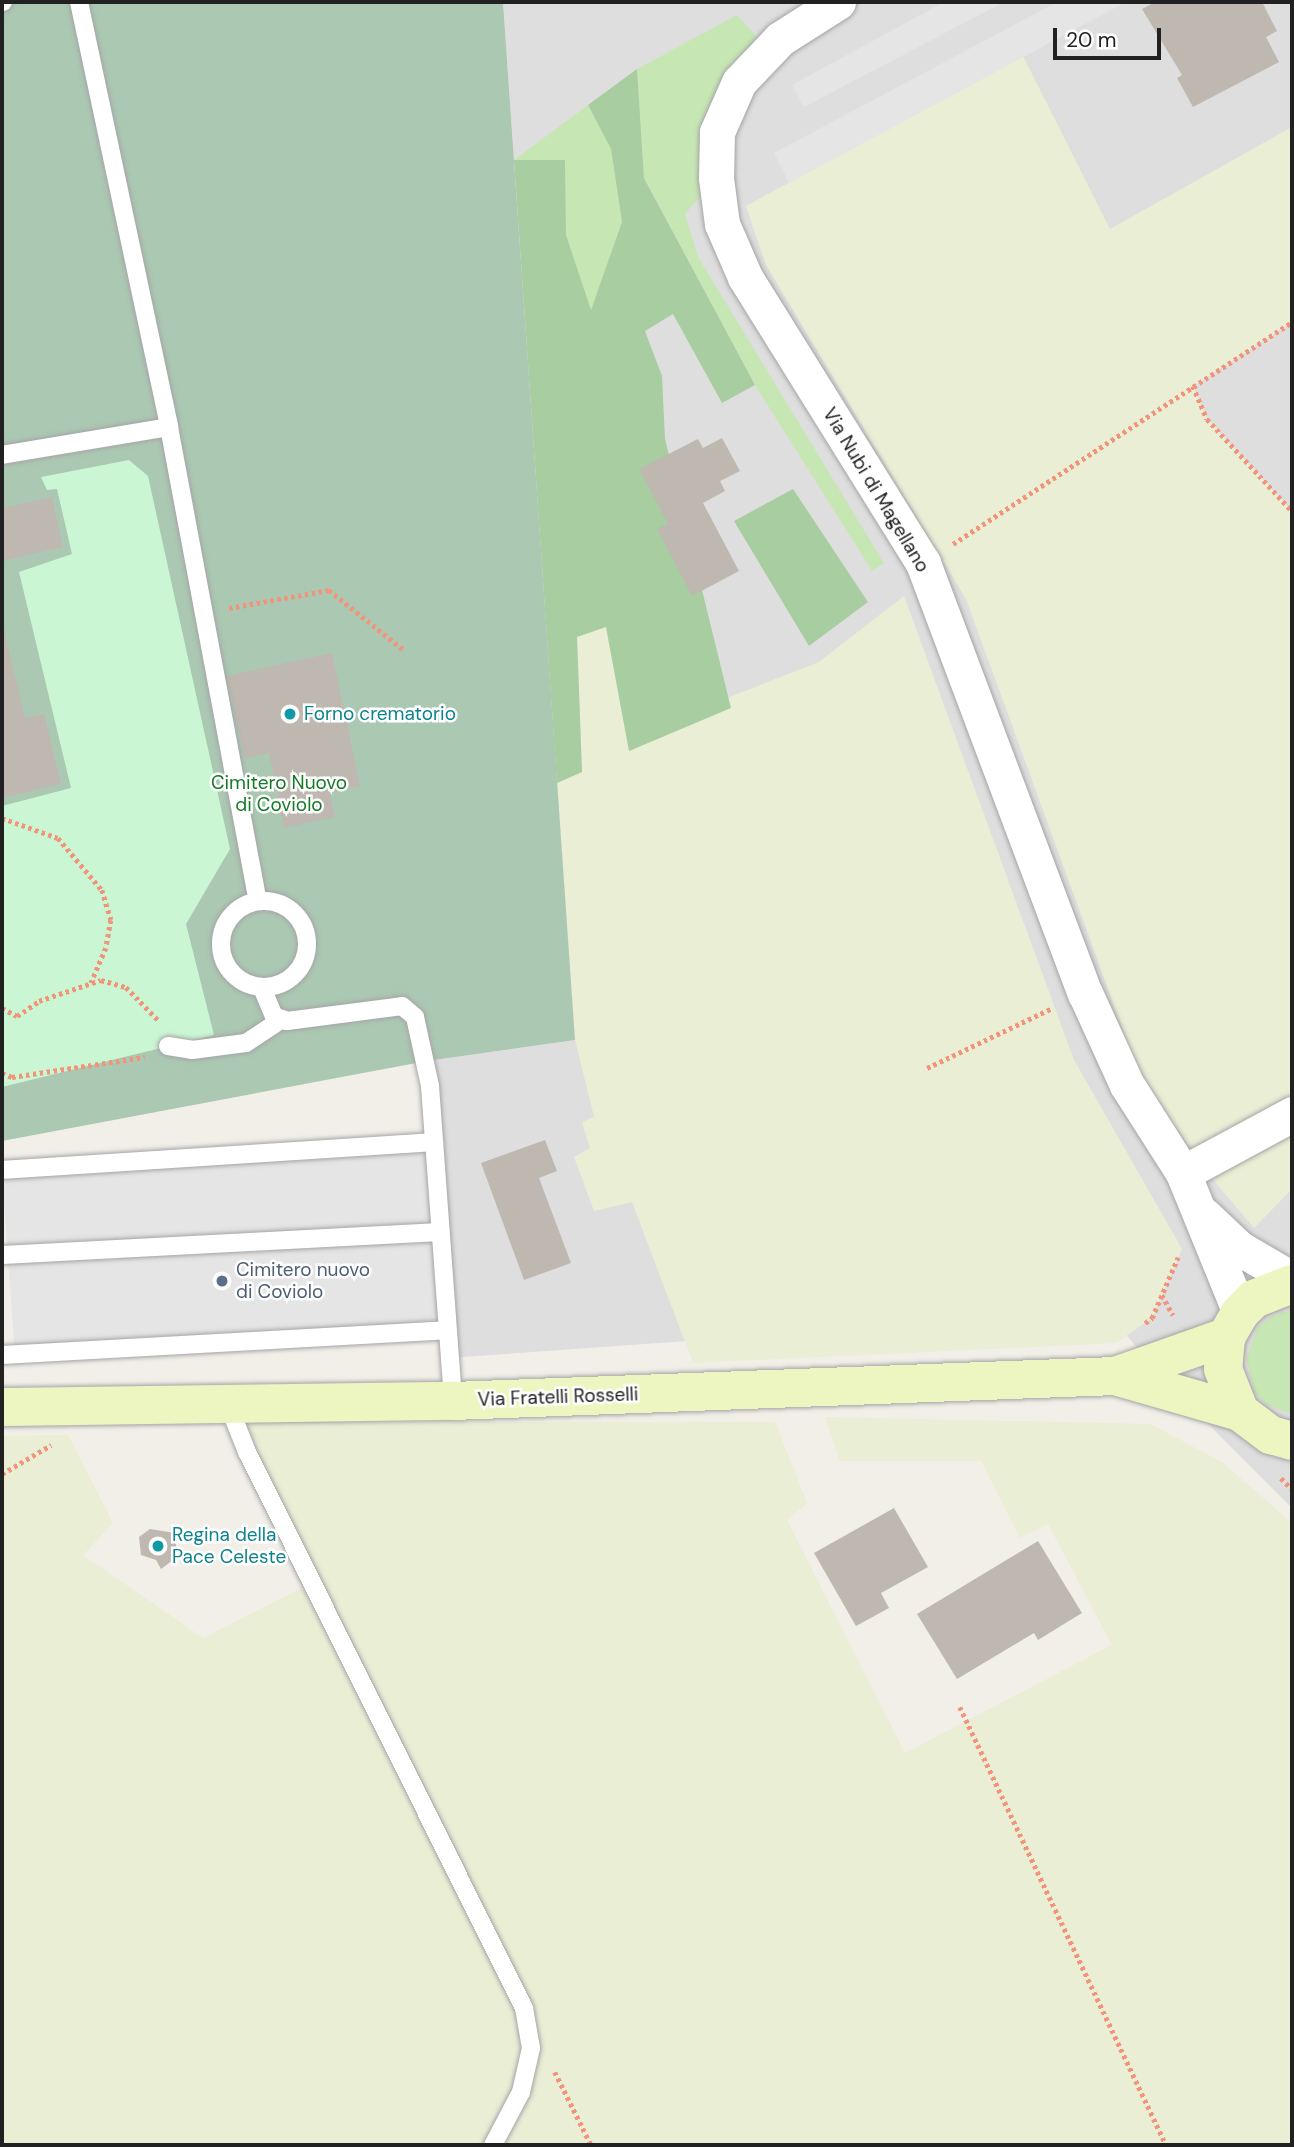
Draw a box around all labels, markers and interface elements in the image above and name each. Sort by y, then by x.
scale bar [1056,14,1164,58]
text: 20 m [1066,26,1117,54]
street label: Via Nubi di Magellano [818,404,934,576]
place label: Forno crematorio [304,703,456,725]
marker: Forno crematorio [282,706,298,722]
park label: Cimitero Nuovo di Coviolo [211,772,347,816]
place label: Cimitero nuovo di Coviolo [236,1259,370,1303]
marker: Cimitero nuovo di Coviolo [214,1273,230,1289]
street label: Via Fratelli Rosselli [477,1383,639,1411]
place label: Regina della Pace Celeste [172,1524,286,1568]
marker: Regina della Pace Celeste [150,1538,166,1554]

